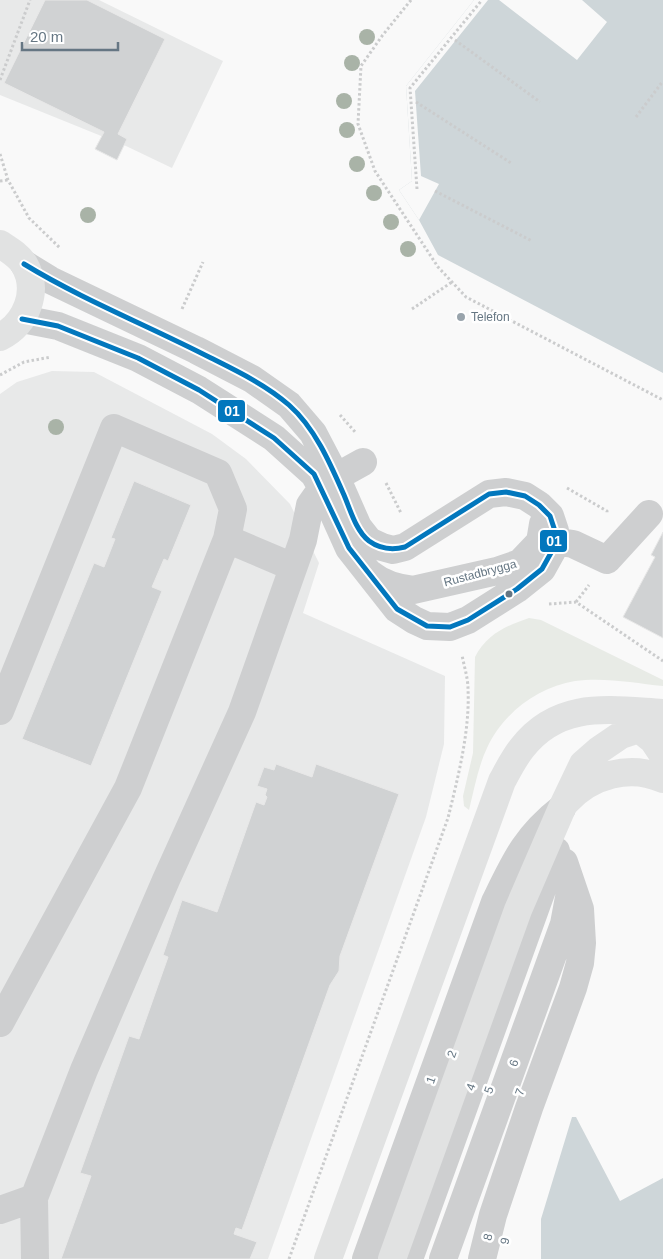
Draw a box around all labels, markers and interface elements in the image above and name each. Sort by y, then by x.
scale bar [22,20,119,52]
text: 20 m [30,28,63,45]
place label: Telefon [471,310,510,324]
marker: Telefon [455,311,467,323]
line badge: 01 [217,399,246,423]
text: 01 [224,403,240,419]
line badge: 01 [539,529,568,553]
text: 01 [546,533,562,549]
street label: Rustadbrygga [442,556,518,589]
unlabelled marker [504,589,514,599]
street label: 2 [444,1048,460,1060]
street label: 6 [506,1057,522,1069]
street label: 1 [423,1074,439,1086]
street label: 4 [463,1081,479,1093]
street label: 5 [481,1084,497,1096]
street label: 7 [512,1086,528,1098]
street label: 8 [480,1232,496,1242]
street label: 9 [497,1236,513,1246]

